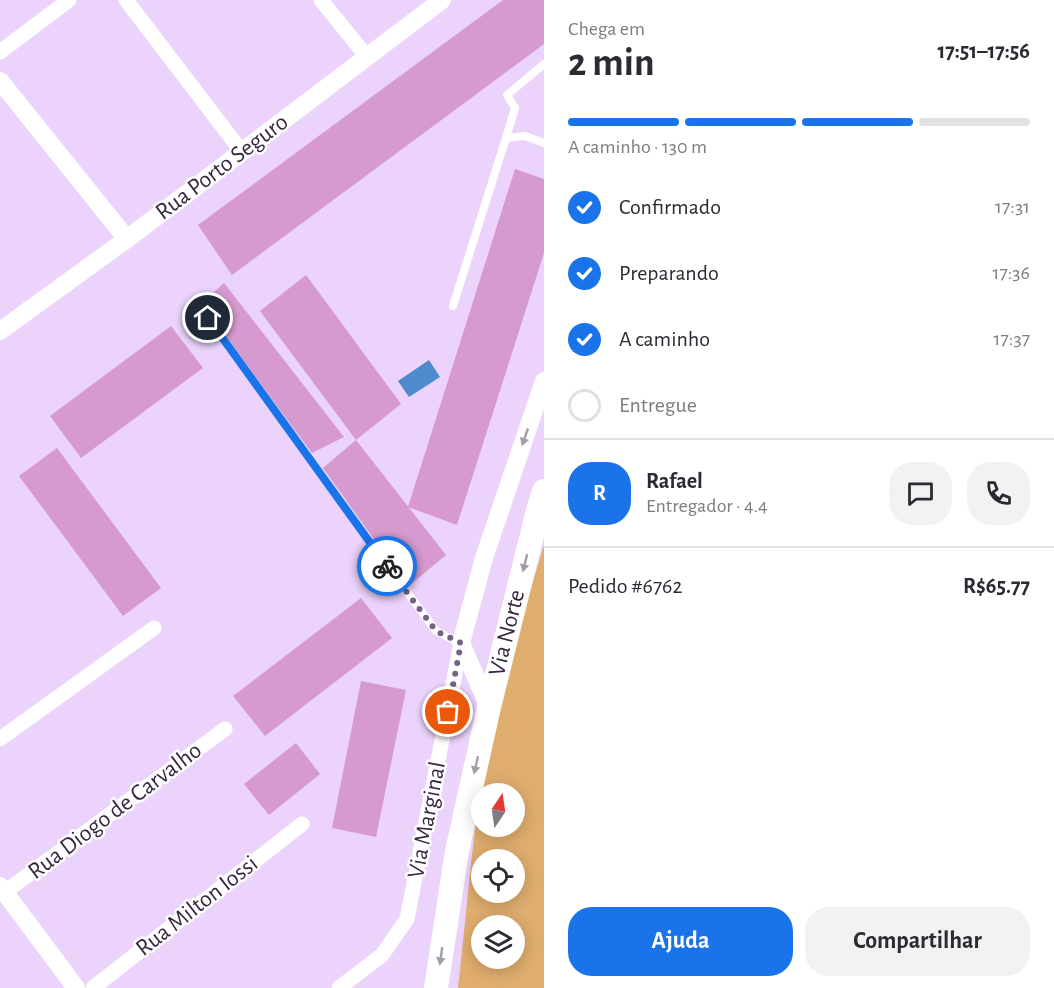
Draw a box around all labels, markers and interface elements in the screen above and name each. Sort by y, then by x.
text: Chega em [568,19,645,39]
text: 17:51–17:56 [937,40,1030,62]
text: 2 min [568,44,655,83]
street label: Rua Porto Seguro [151,110,293,224]
text: A caminho · 130 m [568,137,707,157]
icon: check [568,191,601,224]
text: Confirmado [619,196,721,218]
text: 17:31 [995,197,1030,217]
icon: check [568,257,601,290]
text: Preparando [619,262,719,284]
text: 17:36 [993,263,1030,283]
pin [182,292,233,343]
icon: home [191,301,224,334]
icon: check [568,323,601,356]
text: A caminho [619,328,710,350]
text: 17:37 [994,329,1030,349]
text: Entregue [619,394,697,416]
one-way arrow [520,428,530,446]
button: chat [889,462,952,525]
button: phone [967,462,1030,525]
text: Rafael [646,470,703,492]
text: R [593,482,606,504]
text: Entregador · 4.4 [646,496,768,516]
courier [357,536,417,596]
icon: bike [371,550,404,583]
one-way arrow [519,554,529,573]
text: Pedido #6762 [568,575,682,597]
text: R$65.77 [963,575,1030,597]
street label: Via Norte [485,587,529,679]
pin [422,686,473,737]
icon: bag [431,695,464,728]
street label: Rua Diogo de Carvalho [24,738,206,884]
one-way arrow [471,755,480,774]
street label: Via Marginal [404,760,450,880]
north arrow [471,783,525,837]
map controls [471,783,525,969]
button: locate [471,849,525,903]
street label: Rua Milton Iossi [132,851,262,961]
button: Ajuda [568,907,793,976]
button: Compartilhar [805,907,1030,976]
button: layers [471,915,525,969]
one-way arrow [437,947,446,966]

